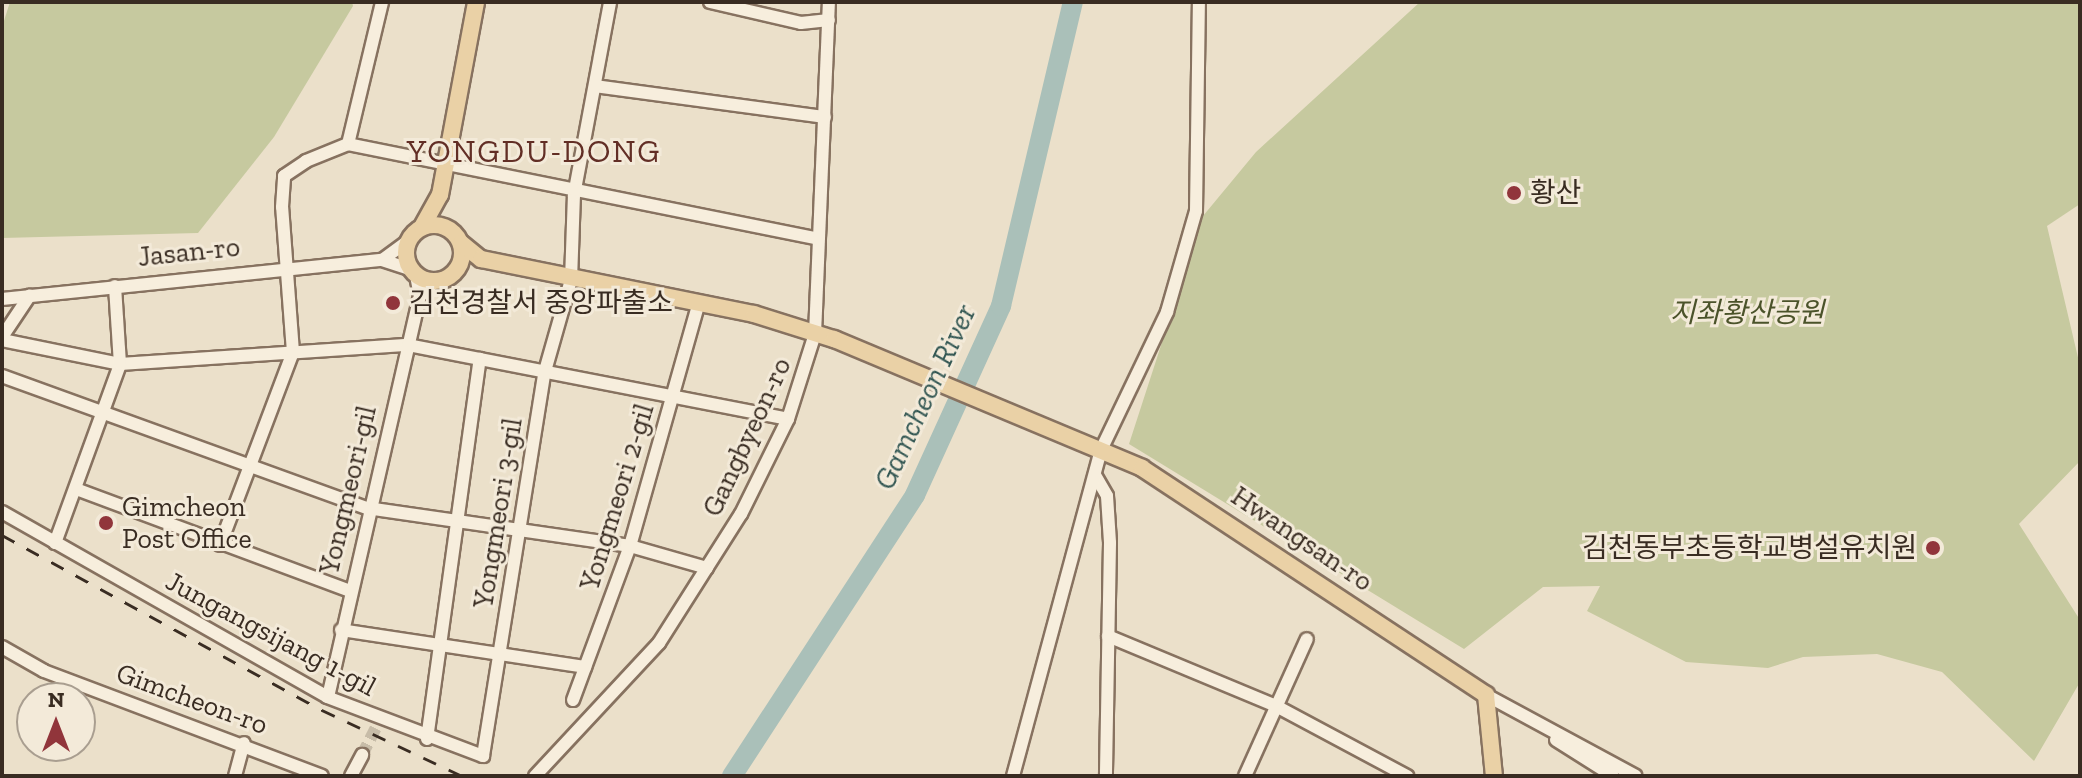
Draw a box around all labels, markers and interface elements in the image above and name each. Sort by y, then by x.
district label: YONGDU-DONG [407,132,661,170]
place label: 황산 [1530,176,1582,210]
marker: 황산 [1505,184,1523,202]
street label: Jasan-ro [136,230,242,274]
place label: 김천경찰서 중앙파출소 [409,286,673,320]
marker: 김천경찰서 중앙파출소 [384,294,402,312]
park label: 지좌황산공원 [1670,296,1824,330]
water label: Gamcheon River [866,299,984,495]
street label: Gangbyeon-ro [696,352,798,522]
street label: Yongmeori 2-gil [573,400,661,594]
street label: Yongmeori-gil [312,402,384,578]
street label: Yongmeori 3-gil [466,416,530,610]
street label: Hwangsan-ro [1225,479,1379,599]
place label: Gimcheon Post Office [122,490,252,556]
marker: Gimcheon Post Office [97,514,115,532]
place label: 김천동부초등학교병설유치원 [1582,531,1917,565]
marker: 김천동부초등학교병설유치원 [1924,539,1942,557]
street label: Jungangsijang 1-gil [160,564,382,704]
street label: Gimcheon-ro [112,656,272,742]
north arrow [16,682,96,762]
text: N [48,686,64,713]

